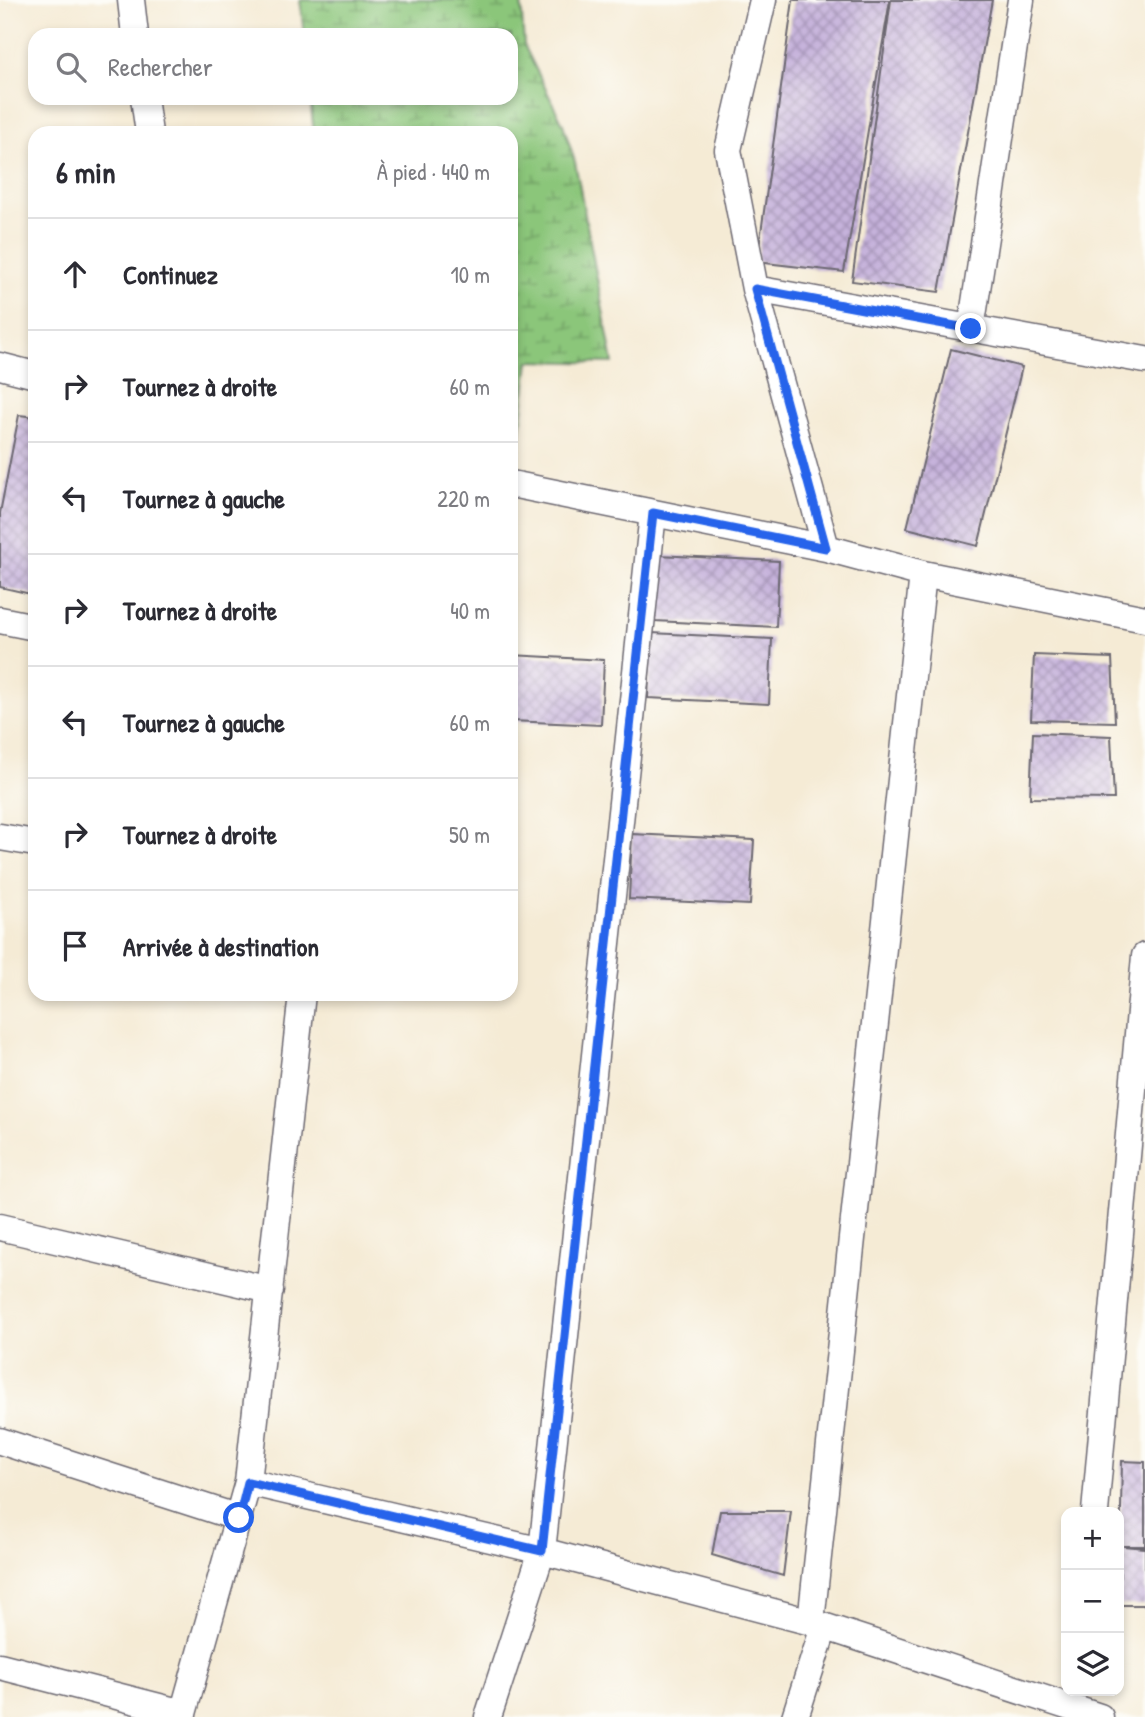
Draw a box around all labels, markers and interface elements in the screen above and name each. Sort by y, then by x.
search box [28,28,518,105]
icon: search [52,48,90,86]
text: Rechercher [108,49,213,84]
text: 6 min [56,152,116,192]
text: À pied · 440 m [377,156,490,187]
icon: ahead [56,255,94,293]
text: Continuez [123,257,218,292]
text: 10 m [450,259,490,290]
route end [955,313,986,344]
icon: right [56,367,94,405]
text: Tournez à droite [123,369,277,404]
text: 60 m [450,371,490,402]
icon: left [56,479,94,517]
text: Tournez à gauche [123,481,285,516]
text: 220 m [437,483,490,514]
icon: right [56,591,94,629]
text: Tournez à droite [123,593,277,628]
text: 40 m [450,595,490,626]
icon: left [56,703,94,741]
text: Tournez à gauche [123,705,285,740]
text: 60 m [450,707,490,738]
icon: right [56,815,94,853]
text: Tournez à droite [123,817,277,852]
text: 50 m [449,819,490,850]
icon: arrive [56,927,94,965]
text: Arrivée à destination [123,929,319,964]
route start [223,1502,254,1533]
map controls [1061,1507,1124,1696]
button: + [1061,1507,1124,1570]
button: − [1061,1570,1124,1633]
button: layers [1061,1633,1124,1696]

